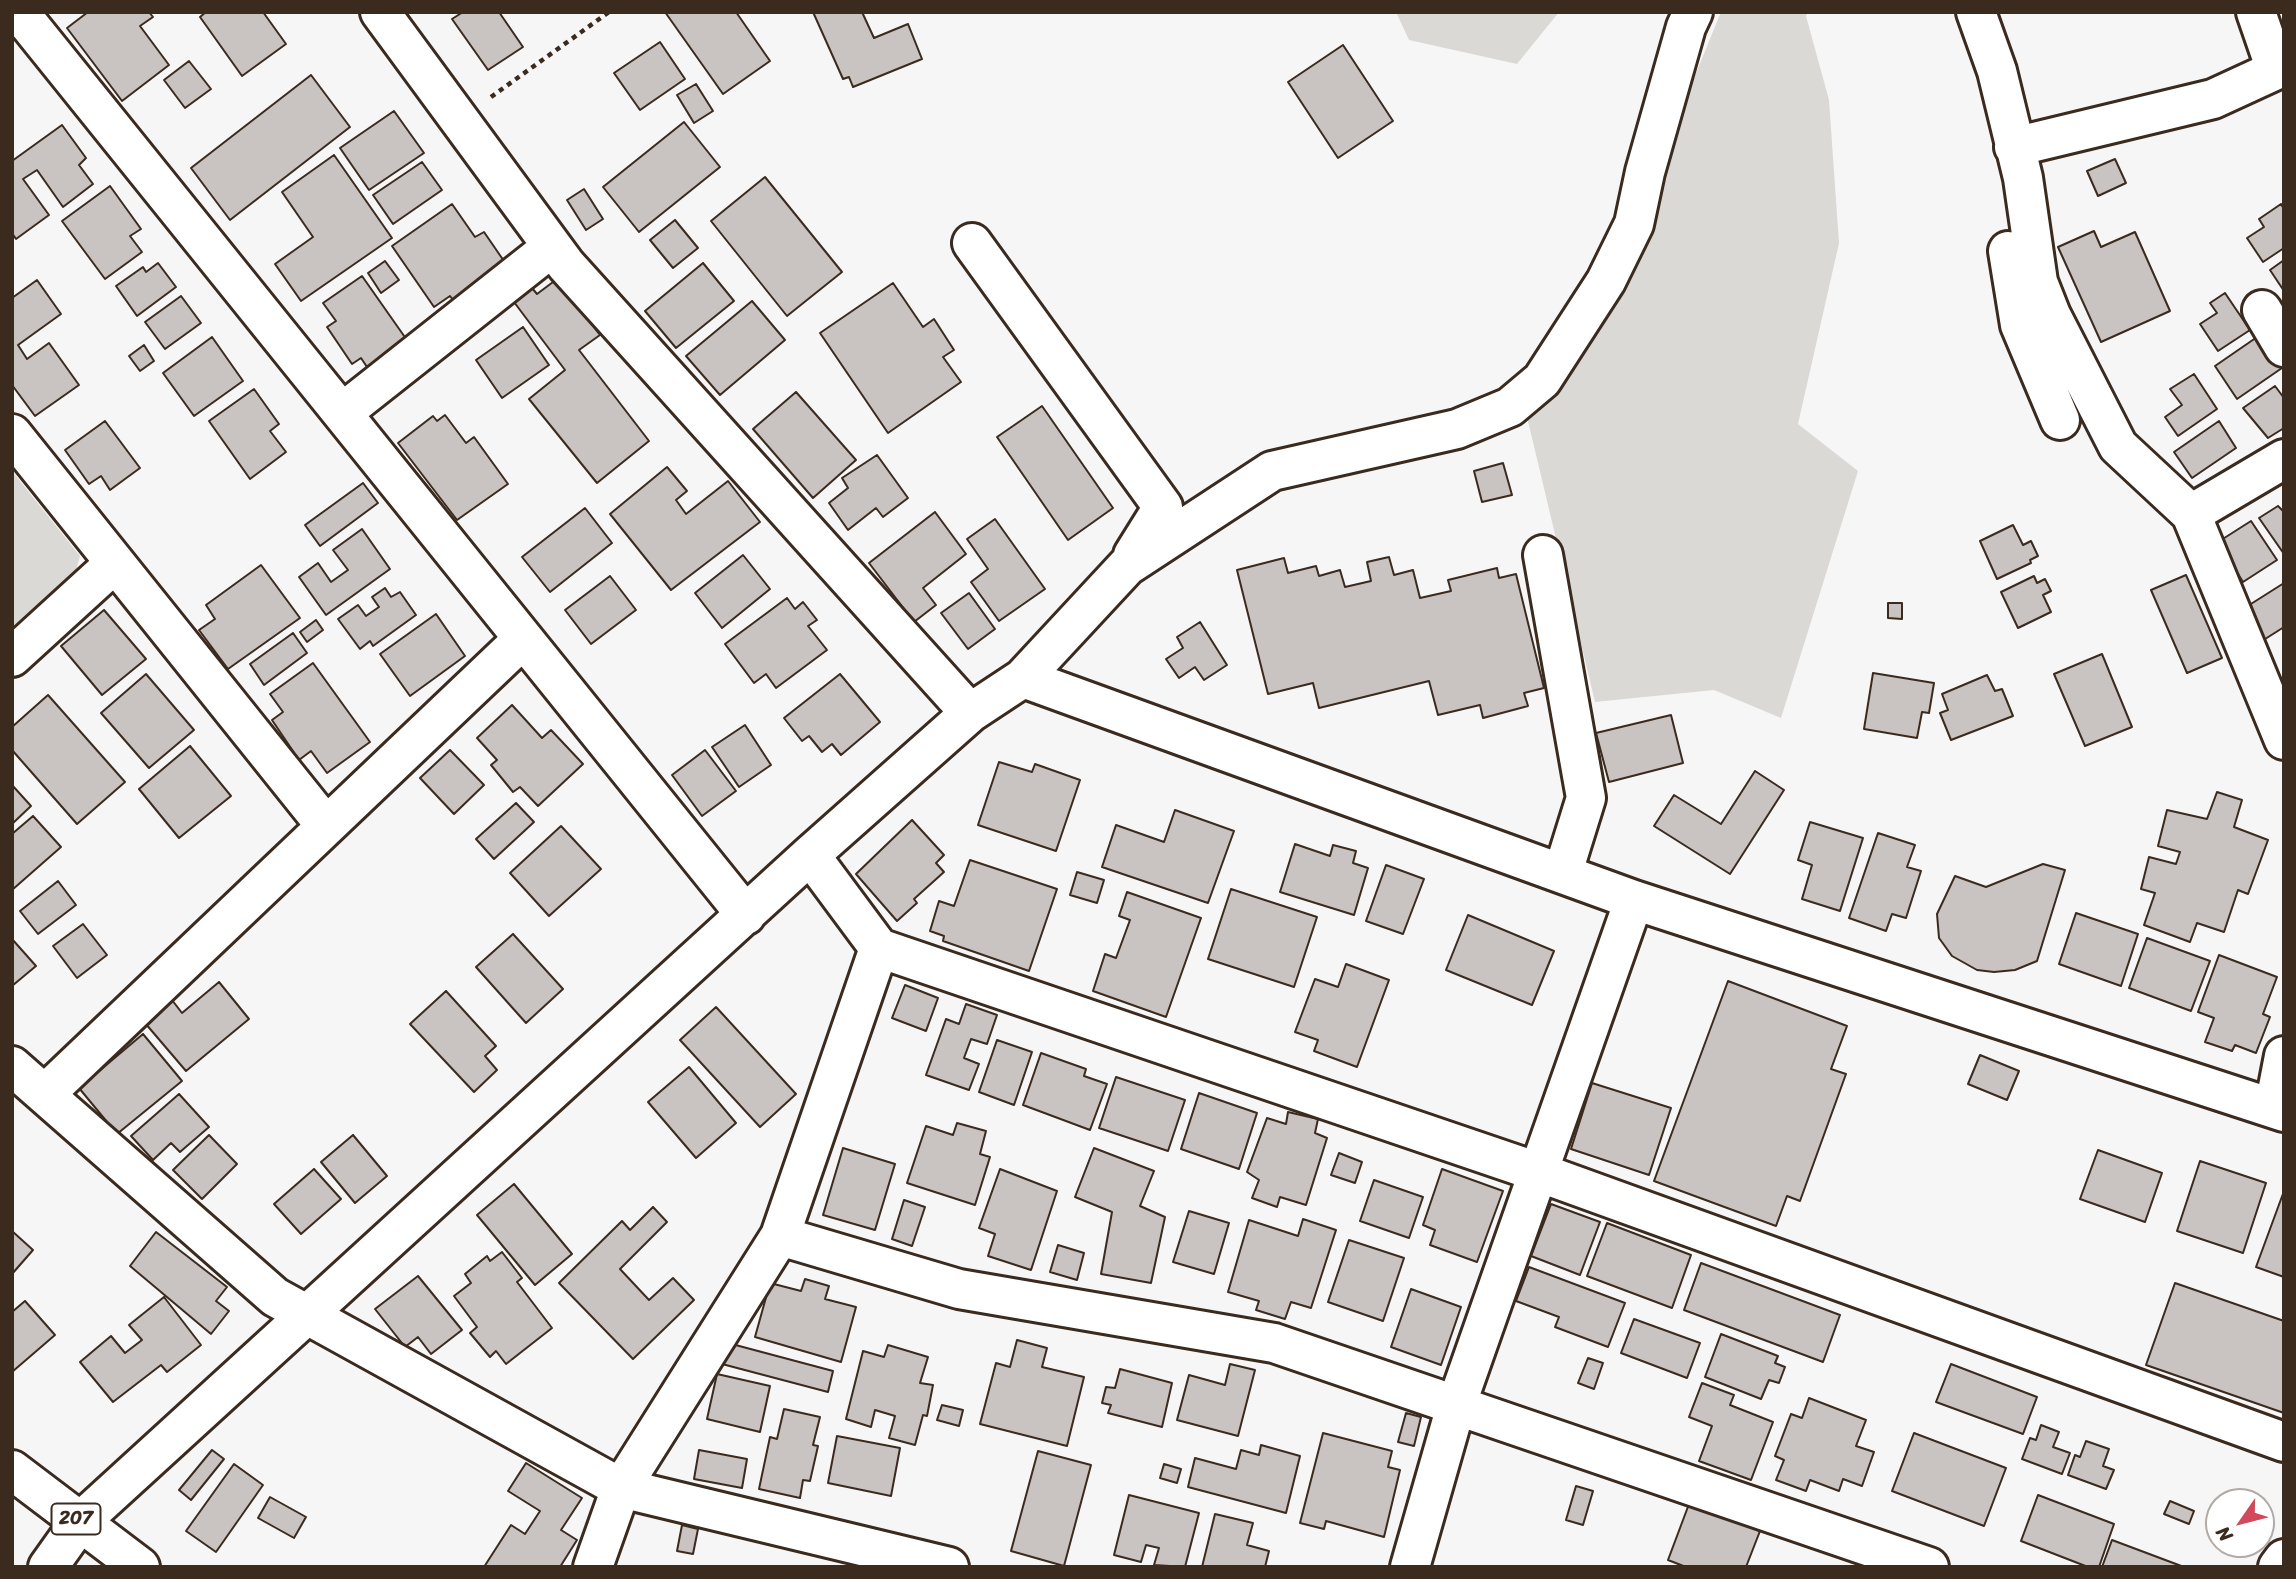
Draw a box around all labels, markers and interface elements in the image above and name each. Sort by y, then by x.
north arrow [2205,1488,2275,1558]
road number: 207 [52,1504,100,1534]
text: N [2207,1519,2241,1549]

